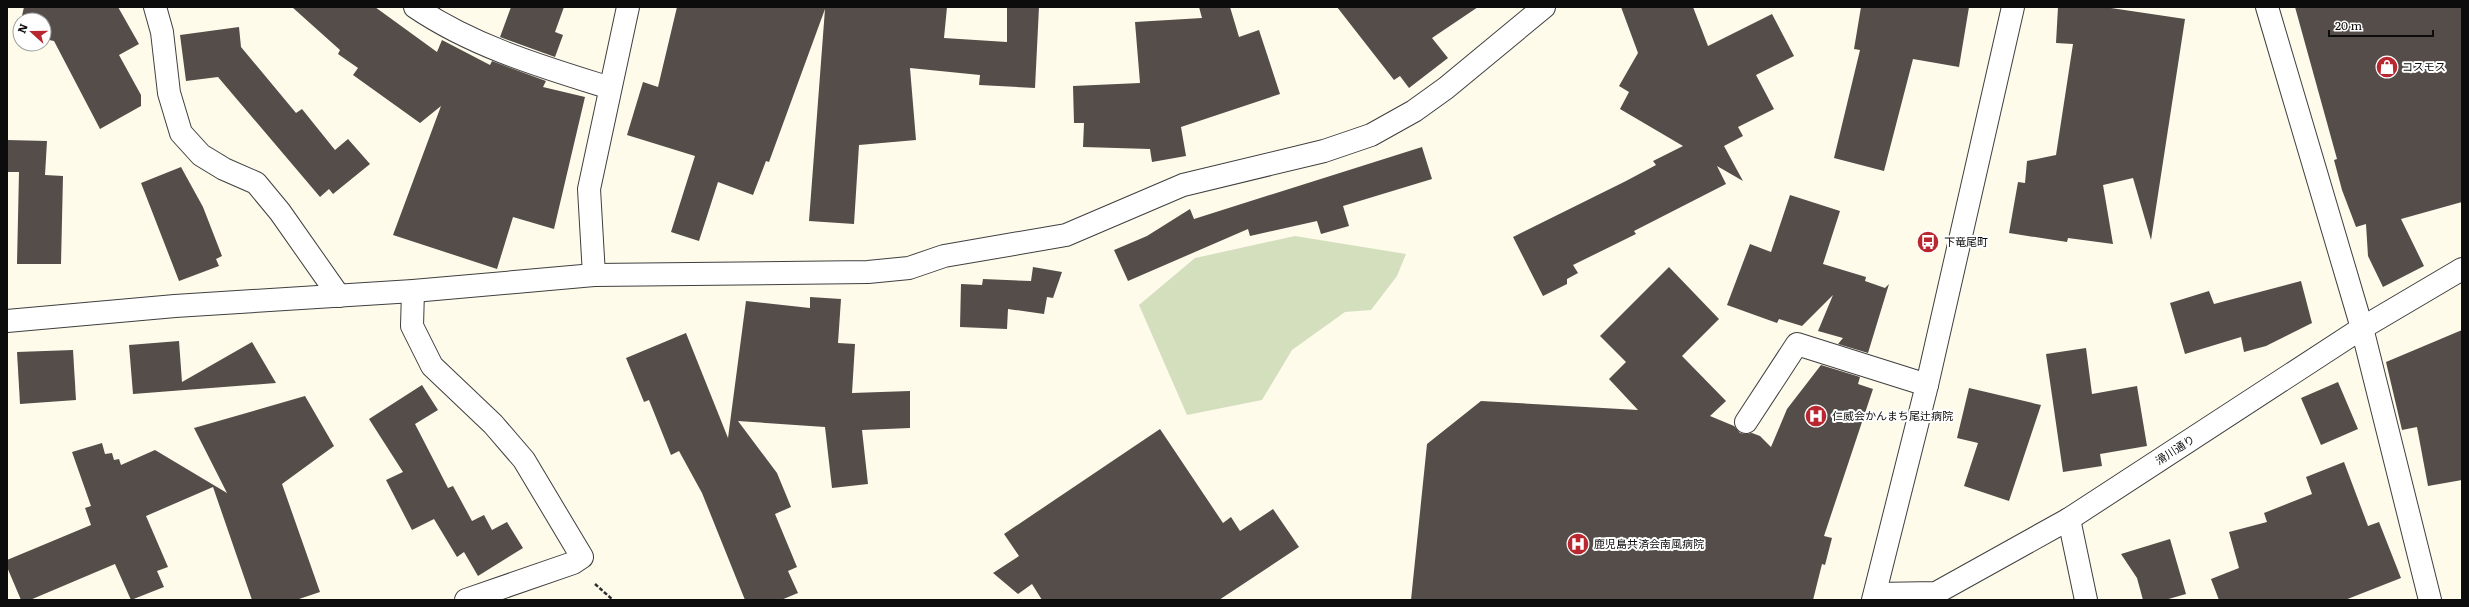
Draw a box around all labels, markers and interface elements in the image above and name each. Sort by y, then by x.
north arrow [12,12,52,52]
scale bar [2329,12,2433,38]
text: 20 m [2335,16,2362,34]
text: N [13,21,31,35]
shop icon: コスモス [2374,54,2400,80]
place label: コスモス [2402,58,2446,74]
bus stop icon: 下竜尾町 [1915,229,1941,255]
place label: 下竜尾町 [1944,233,1988,249]
hospital icon: 仁威会かんまち尾辻病院 [1803,403,1829,429]
place label: 仁威会かんまち尾辻病院 [1832,407,1953,423]
street label: 滑川通り [2152,430,2197,468]
hospital icon: 鹿児島共済会南風病院 [1565,531,1591,557]
place label: 鹿児島共済会南風病院 [1594,535,1704,551]

